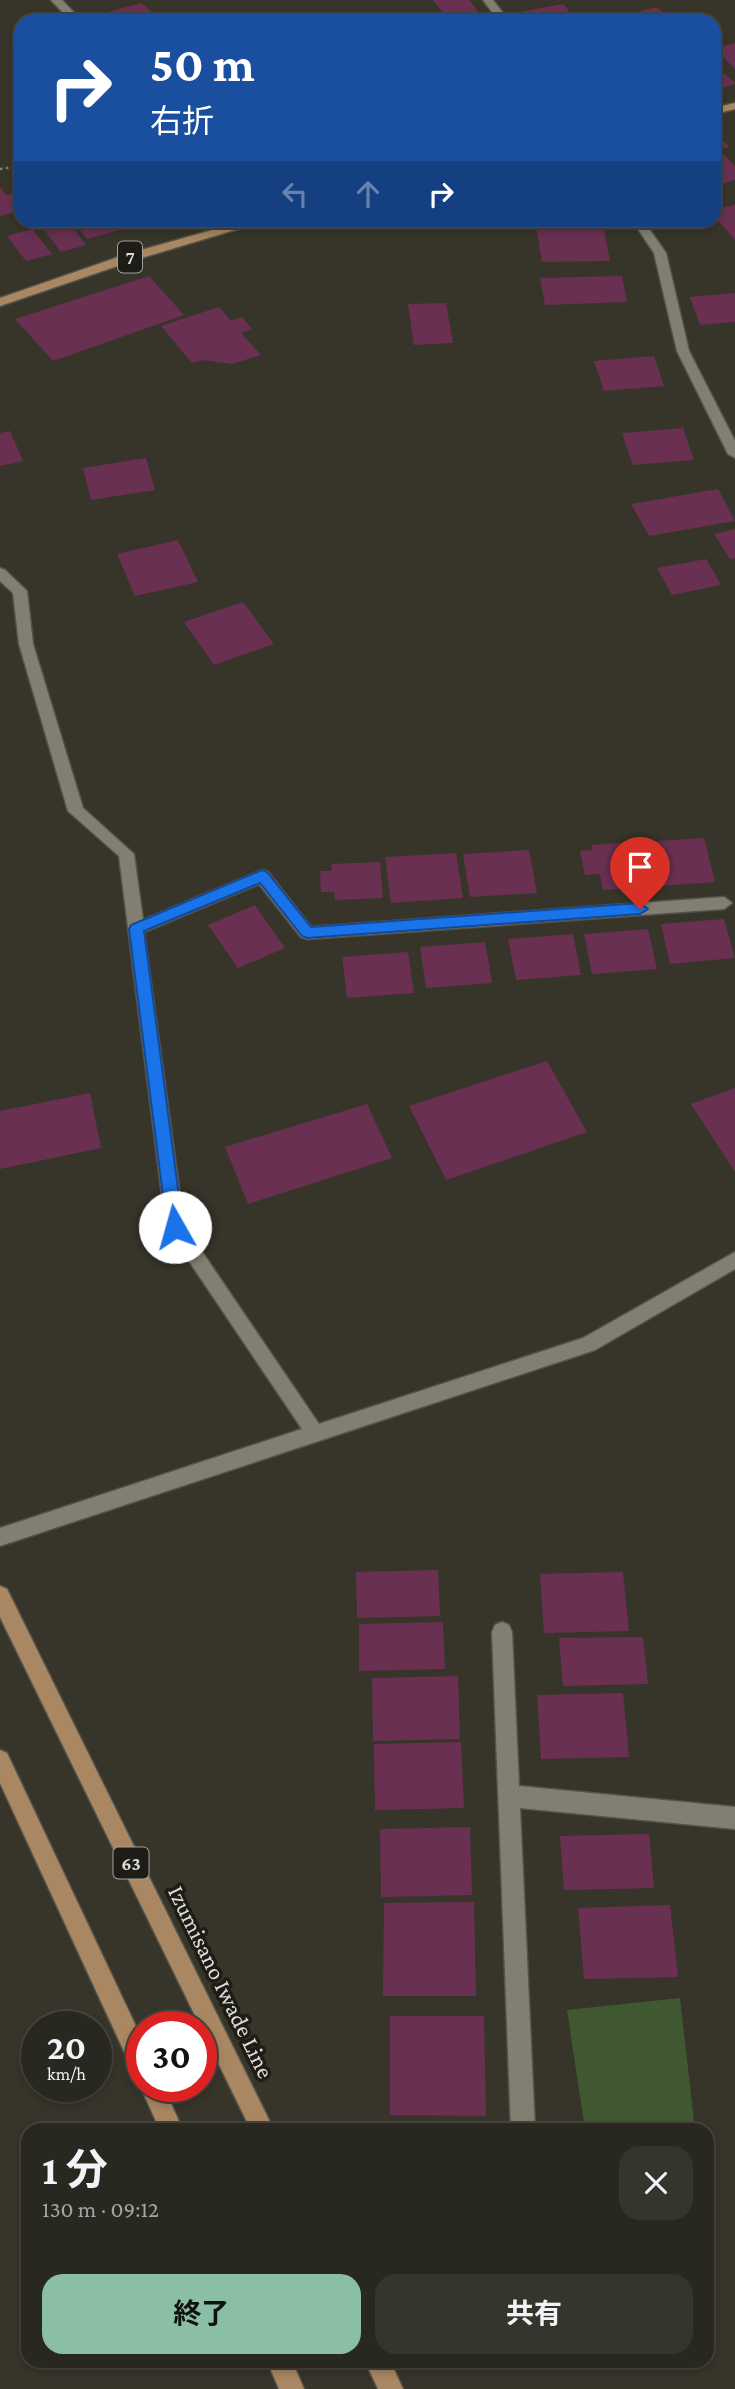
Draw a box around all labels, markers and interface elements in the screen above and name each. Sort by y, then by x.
text: 50 m [150,37,255,92]
icon: right [35,42,126,133]
text: 右折 [150,103,214,139]
icon: left [276,175,314,213]
icon: ahead [349,175,387,213]
icon: right [422,175,460,213]
road number: 7 [118,242,142,272]
pin [610,837,670,909]
icon: arrive [621,848,659,886]
position arrow [138,1190,212,1264]
road number: 63 [114,1848,148,1879]
street label: Izumisano Iwade Line [163,1881,280,2082]
speed limit sign: 30 [126,2011,217,2102]
text: 20 [47,2028,86,2067]
text: km/h [47,2064,86,2084]
text: 1 分 [42,2146,108,2193]
button: close [619,2146,693,2220]
text: 130 m · 09:12 [42,2196,159,2222]
button: 終了 [42,2274,361,2354]
button: 共有 [375,2274,693,2354]

